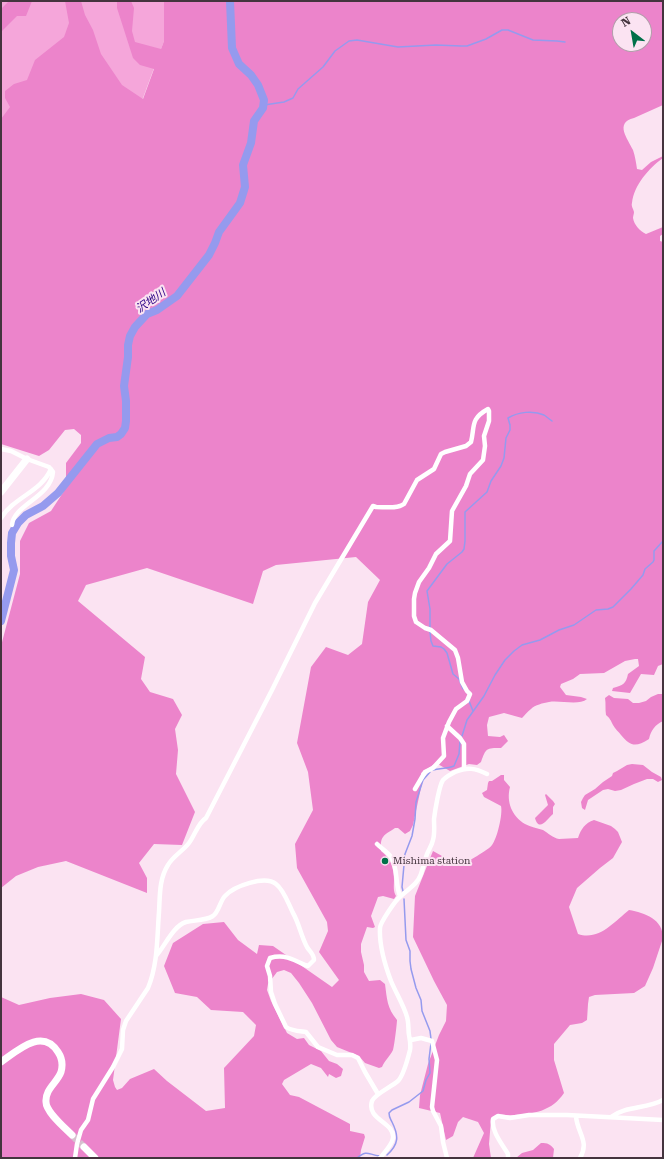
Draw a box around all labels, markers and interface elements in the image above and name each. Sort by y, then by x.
north arrow [612,12,652,52]
text: N [619,14,633,30]
water label: 沢地川 [134,286,168,316]
place label: Mishima station [393,855,470,867]
marker: Mishima station [380,856,390,866]

